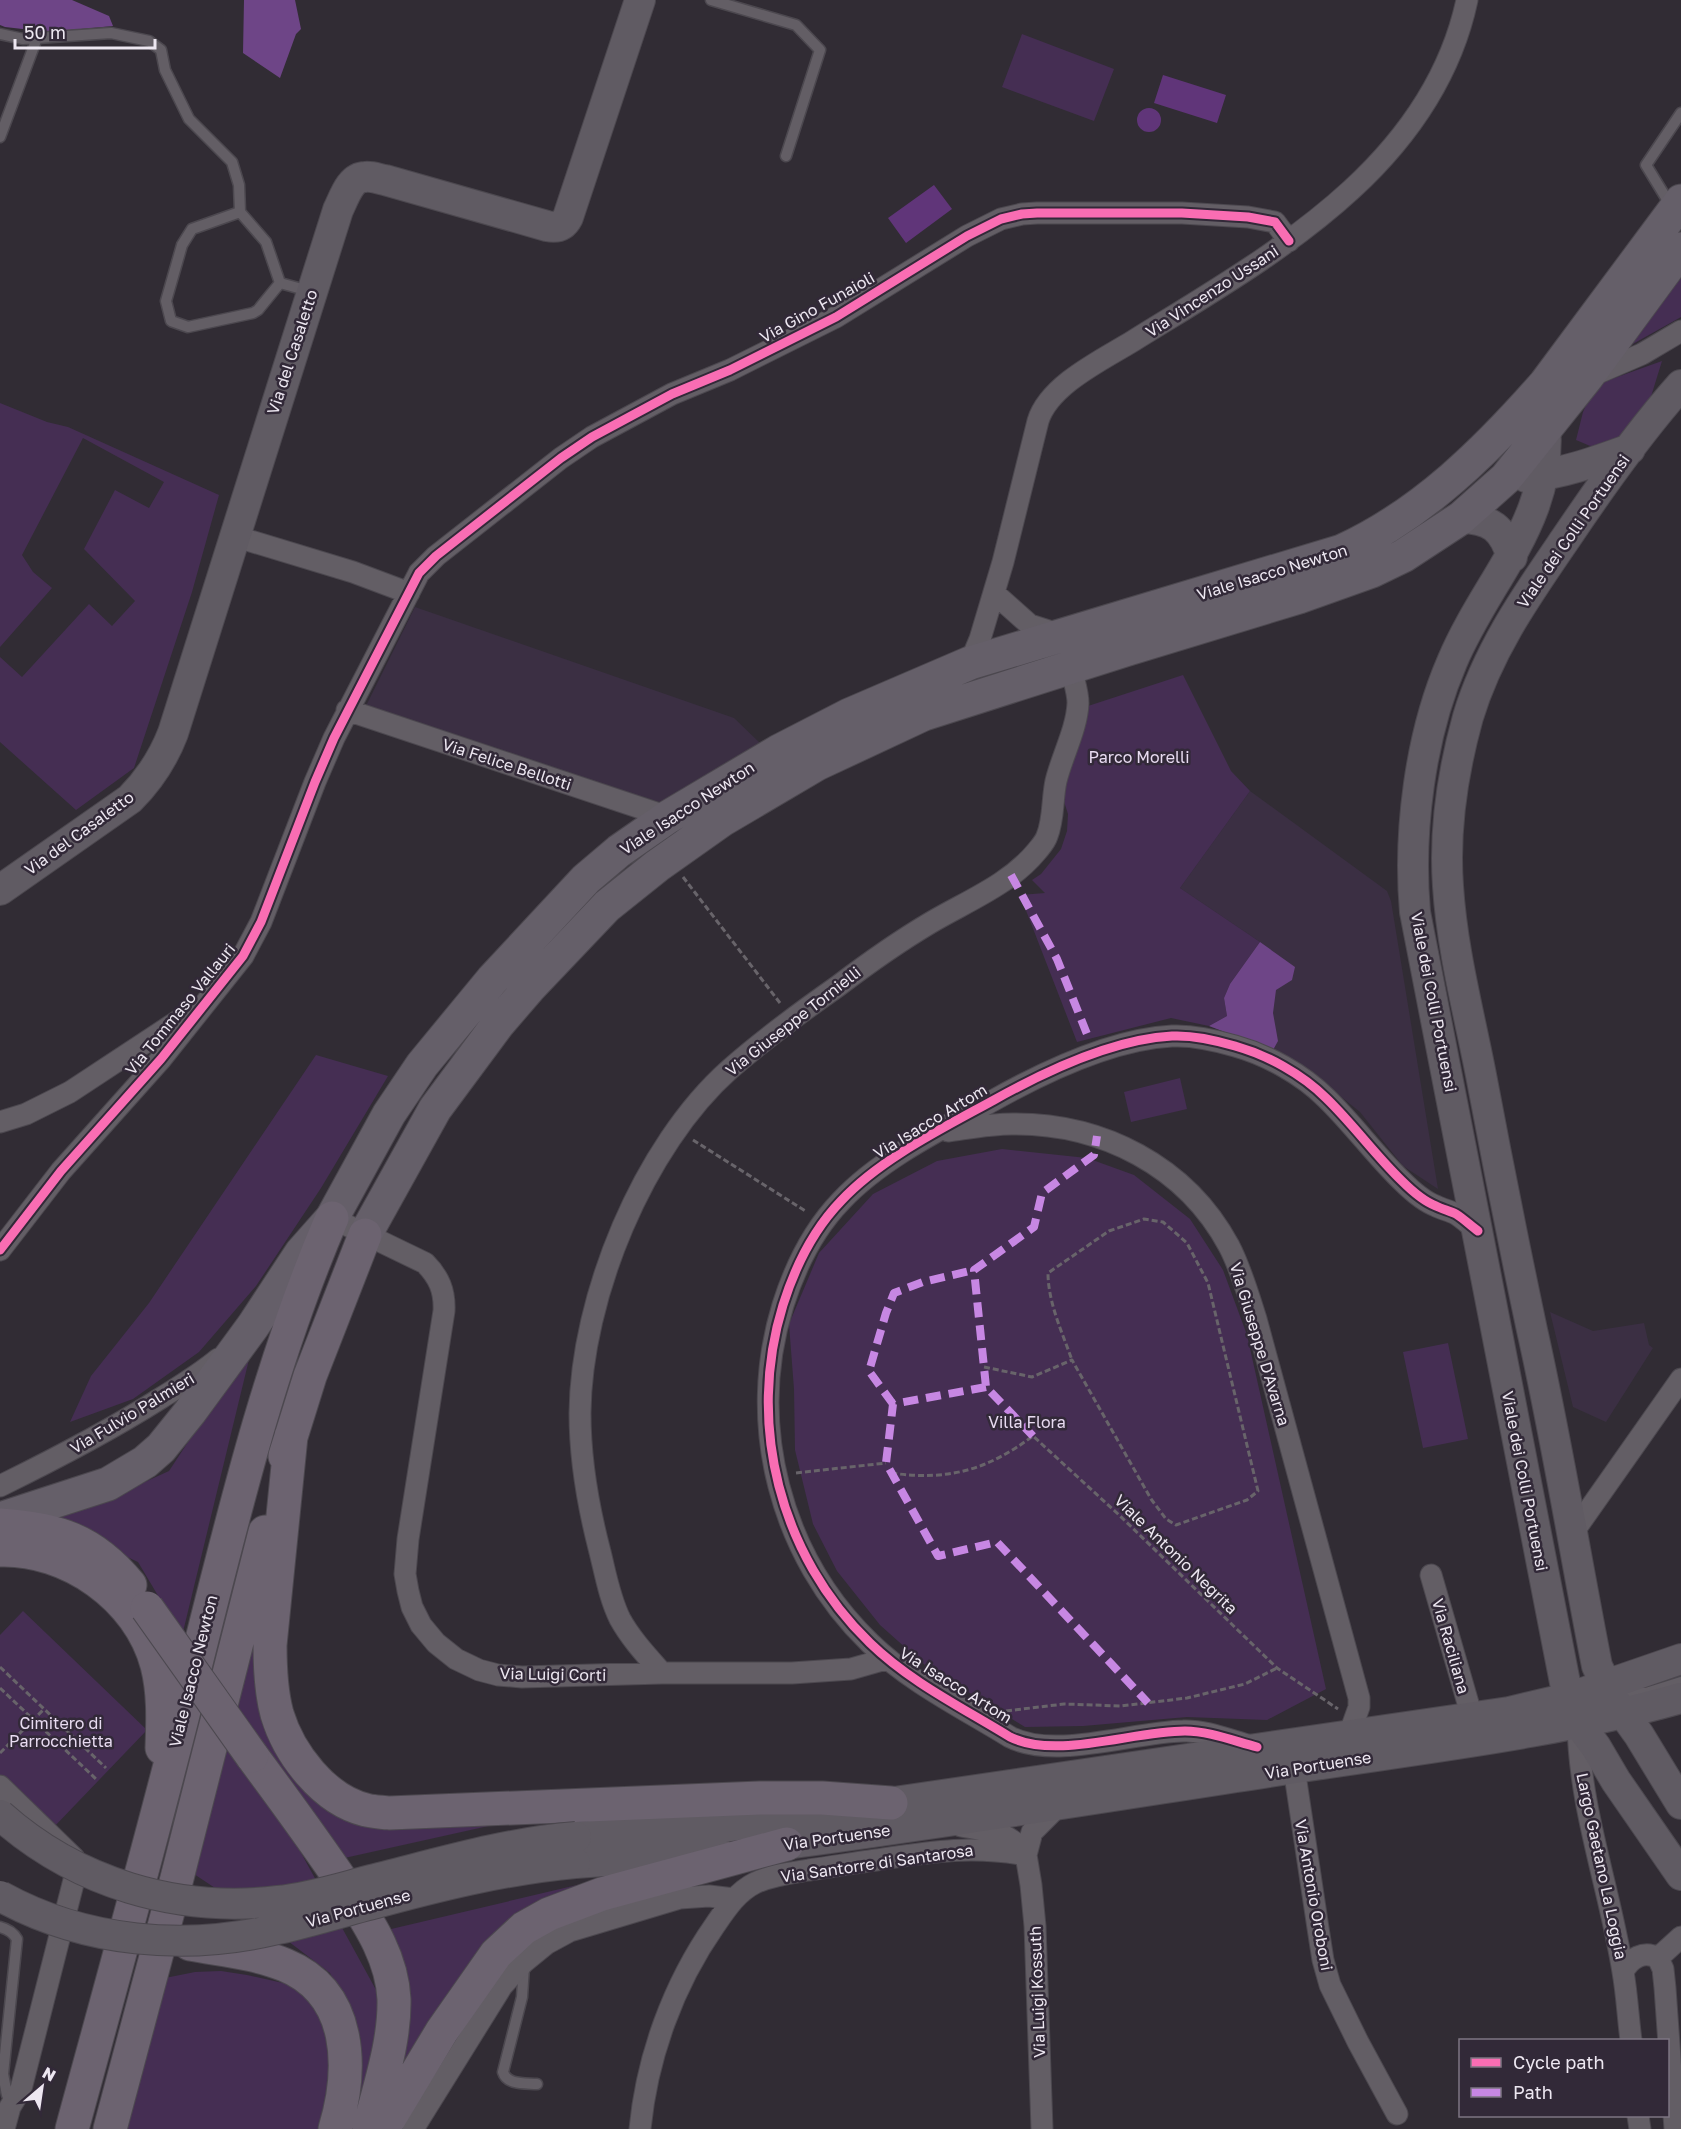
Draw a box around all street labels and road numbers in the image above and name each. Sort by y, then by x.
street label: Via Vincenzo Ussani [1142,241,1282,341]
street label: Via Gino Funaioli [756,267,878,347]
street label: Via del Casaletto [262,287,322,417]
street label: Viale dei Colli Portuensi [1512,450,1634,612]
street label: Viale Isacco Newton [1194,540,1350,604]
street label: Via Felice Bellotti [440,734,574,794]
street label: Viale Isacco Newton [616,757,758,859]
street label: Via del Casaletto [20,787,138,879]
street label: Viale dei Colli Portuensi [1407,910,1461,1094]
street label: Via Tommaso Vallauri [121,939,239,1079]
street label: Via Giuseppe Tornielli [721,962,865,1080]
street label: Via Isacco Artom [870,1079,990,1163]
street label: Via Giuseppe D'Avarna [1226,1260,1294,1428]
street label: Via Fulvio Palmieri [66,1368,198,1458]
street label: Viale dei Colli Portuensi [1498,1389,1552,1573]
street label: Viale Antonio Negrita [1110,1490,1242,1618]
street label: Viale Isacco Newton [164,1593,222,1749]
street label: Via Raciliana [1428,1596,1474,1696]
street label: Via Isacco Artom [896,1642,1016,1728]
street label: Via Luigi Corti [499,1663,607,1685]
street label: Via Portuense [1263,1747,1373,1783]
street label: Largo Gaetano La Loggia [1572,1771,1632,1961]
street label: Via Antonio Oroboni [1291,1818,1337,1972]
street label: Via Portuense [782,1820,892,1854]
street label: Via Santorre di Santarosa [779,1840,975,1886]
street label: Via Portuense [303,1884,413,1932]
street label: Via Luigi Kossuth [1025,1926,1049,2058]

